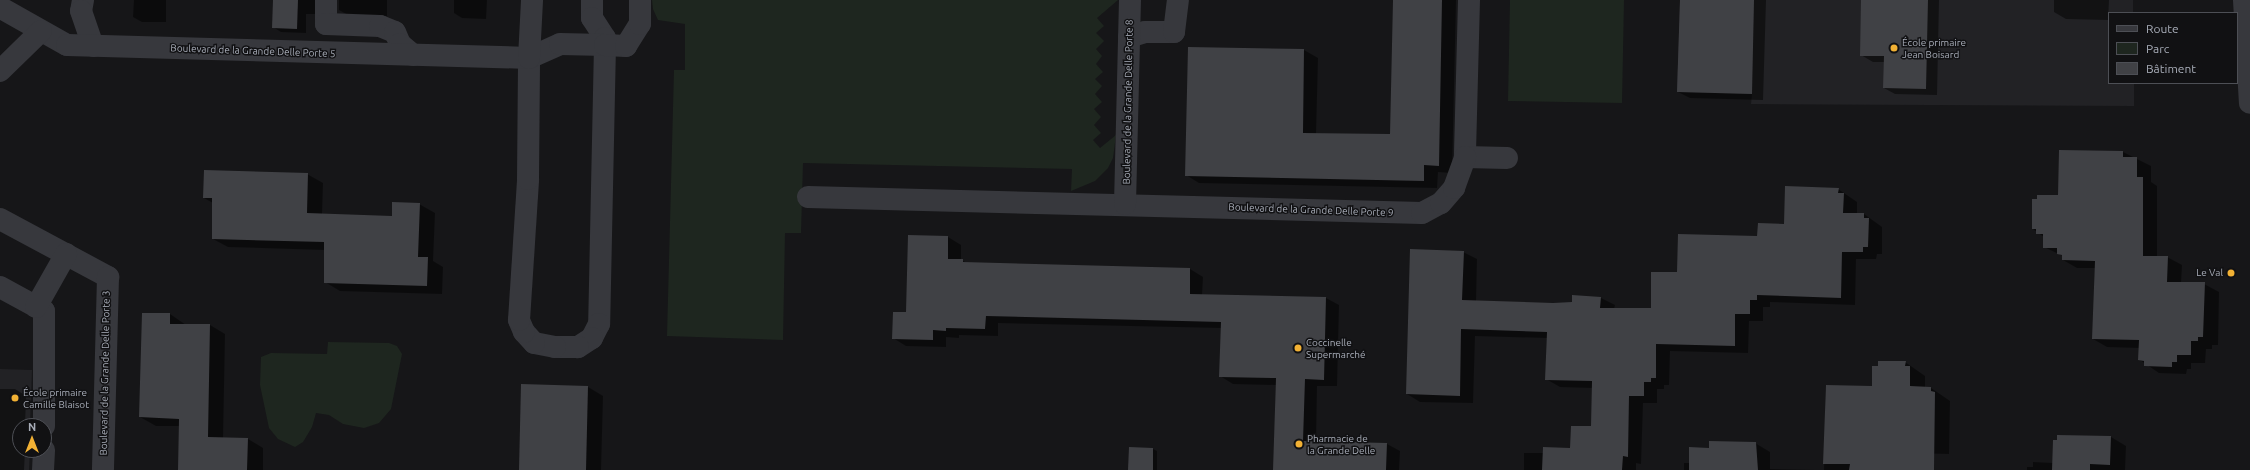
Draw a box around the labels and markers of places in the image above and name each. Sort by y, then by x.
place label: École primaire Jean Boisard [1902,36,1966,60]
marker: École primaire Jean Boisard [1889,43,1899,53]
place label: Le Val [2196,267,2223,279]
marker: Le Val [2226,268,2236,278]
place label: Coccinelle Supermarché [1306,336,1366,360]
marker: Coccinelle Supermarché [1293,343,1303,353]
place label: École primaire Camille Blaisot [23,386,89,410]
marker: École primaire Camille Blaisot [10,393,20,403]
place label: Pharmacie de la Grande Delle [1307,432,1375,456]
marker: Pharmacie de la Grande Delle [1294,439,1304,449]

